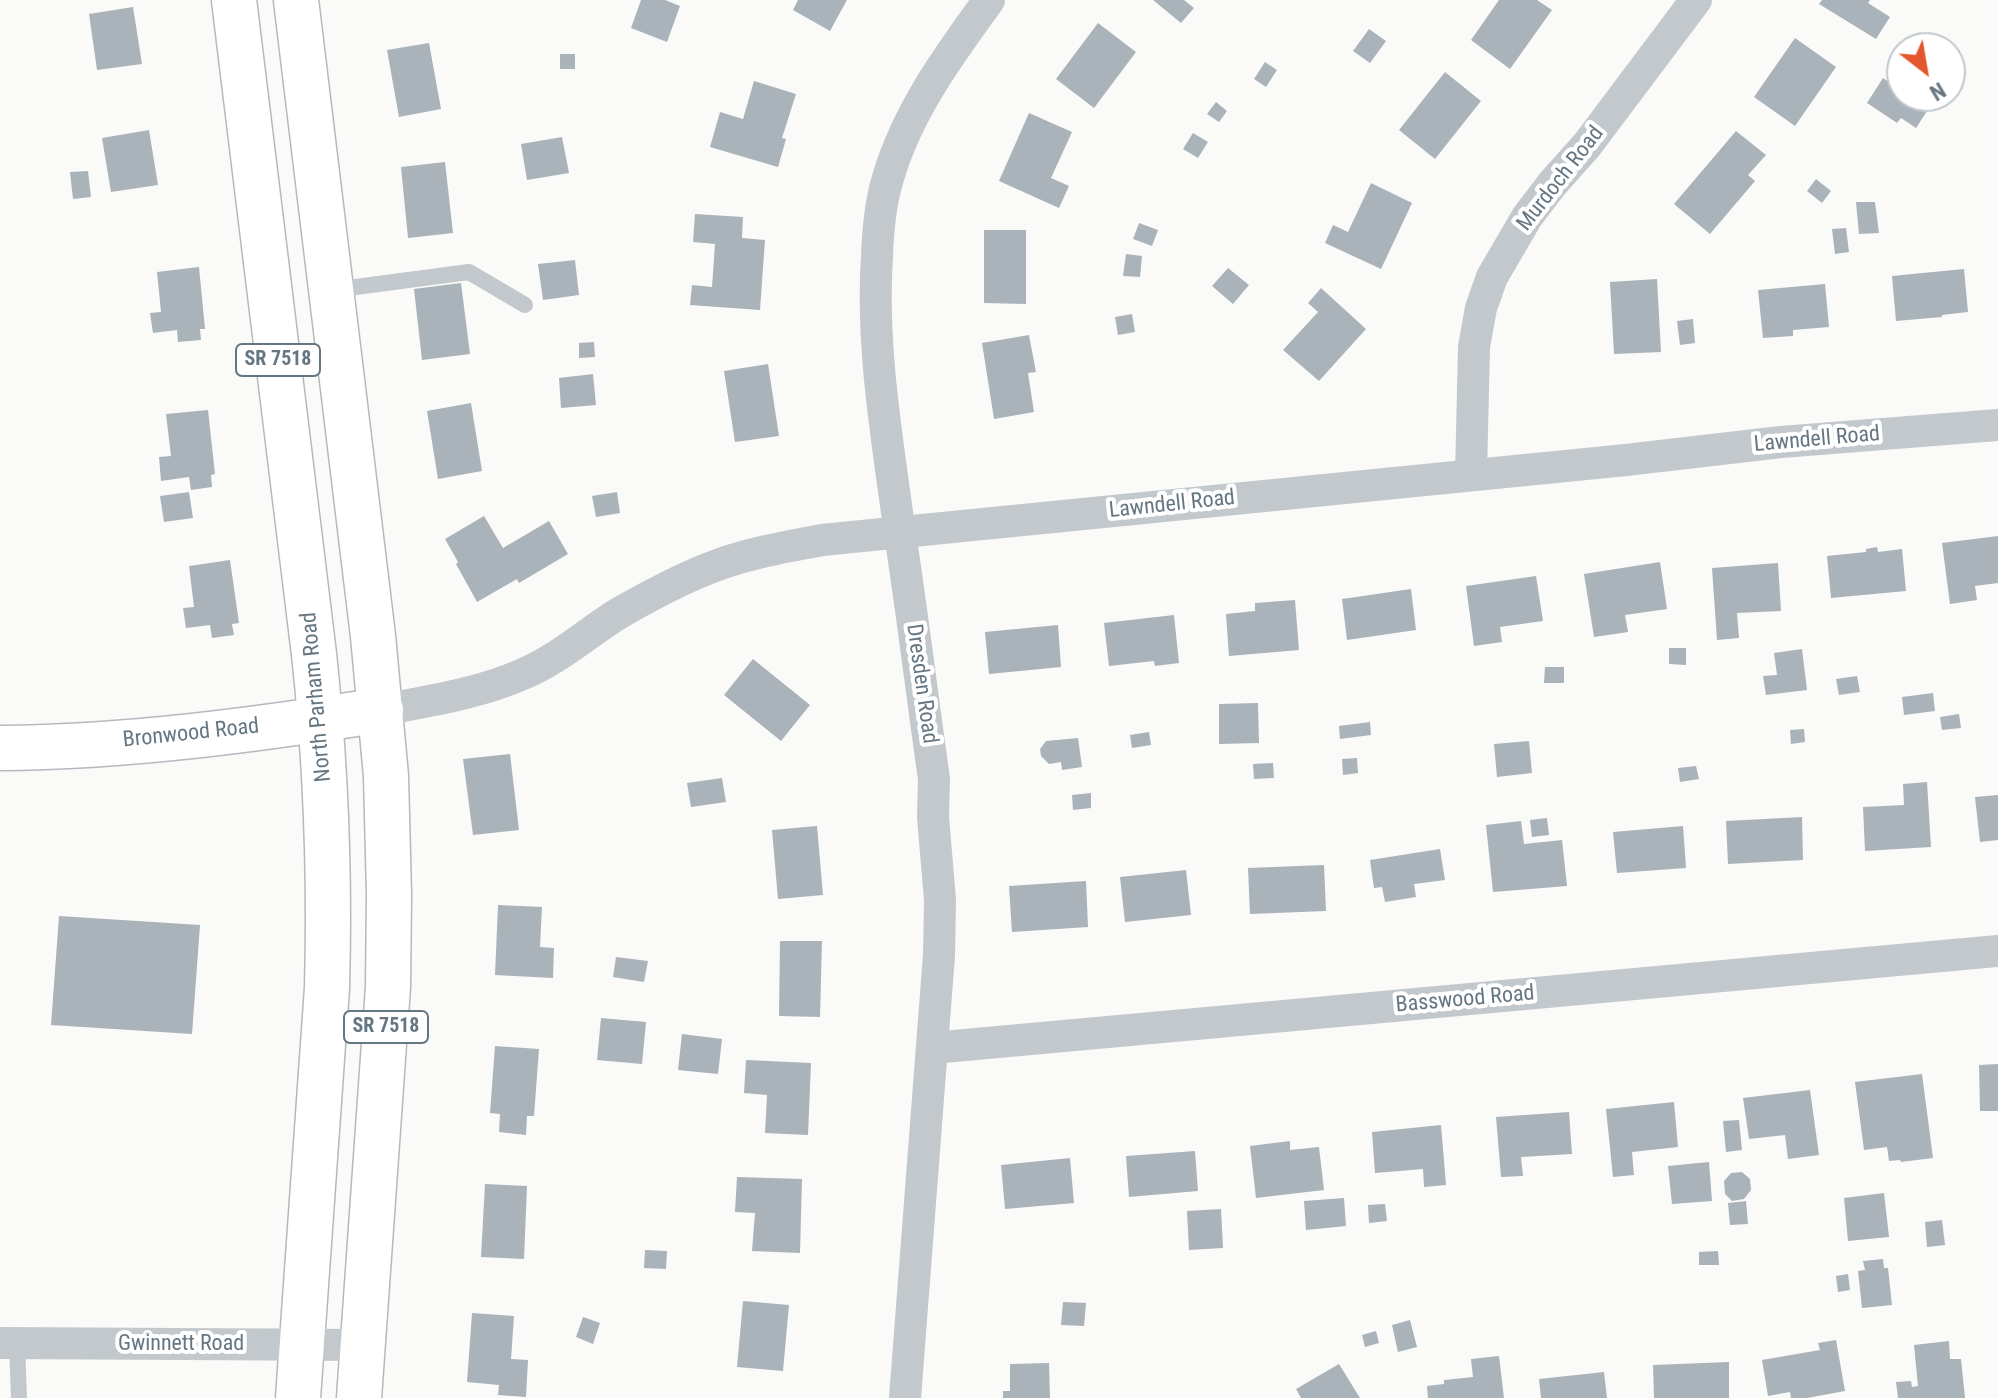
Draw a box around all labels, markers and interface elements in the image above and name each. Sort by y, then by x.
north arrow [1886,32,1966,112]
text: N [1925,77,1950,105]
street label: Murdoch Road [1512,121,1610,237]
road number: SR 7518 [236,344,320,376]
street label: Lawndell Road [1753,421,1881,459]
street label: Lawndell Road [1108,485,1236,525]
street label: North Parham Road [296,611,338,783]
street label: Dresden Road [900,622,942,746]
street label: Bronwood Road [122,714,260,754]
street label: Basswood Road [1395,981,1535,1019]
road number: SR 7518 [344,1011,428,1043]
street label: Gwinnett Road [118,1331,244,1357]

